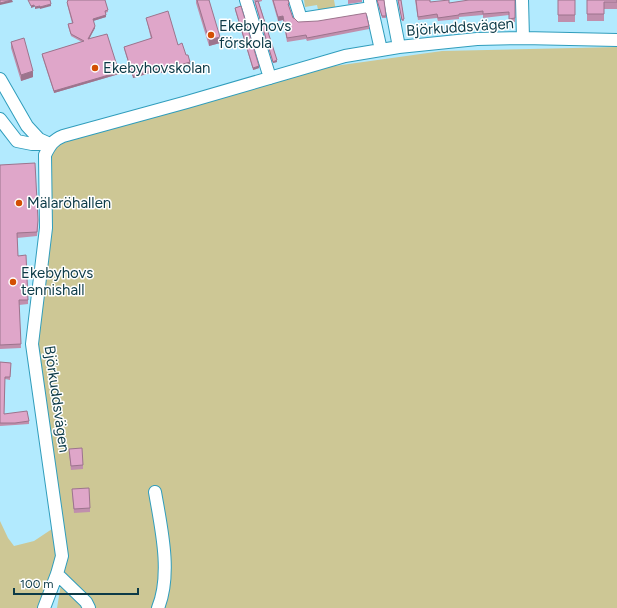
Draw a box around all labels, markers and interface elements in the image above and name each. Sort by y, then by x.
street label: Björkuddsvägen [406,14,514,40]
place label: Ekebyhovs förskola [219,17,291,52]
marker: Ekebyhovs förskola [206,30,216,40]
place label: Ekebyhovskolan [103,59,210,77]
marker: Ekebyhovskolan [90,63,100,73]
place label: Mälaröhallen [27,194,111,212]
marker: Mälaröhallen [14,198,24,208]
place label: Ekebyhovs tennishall [21,264,93,299]
marker: Ekebyhovs tennishall [8,277,18,287]
street label: Björkuddsvägen [41,344,73,454]
scale bar [14,570,138,596]
text: 100 m [20,577,54,591]

